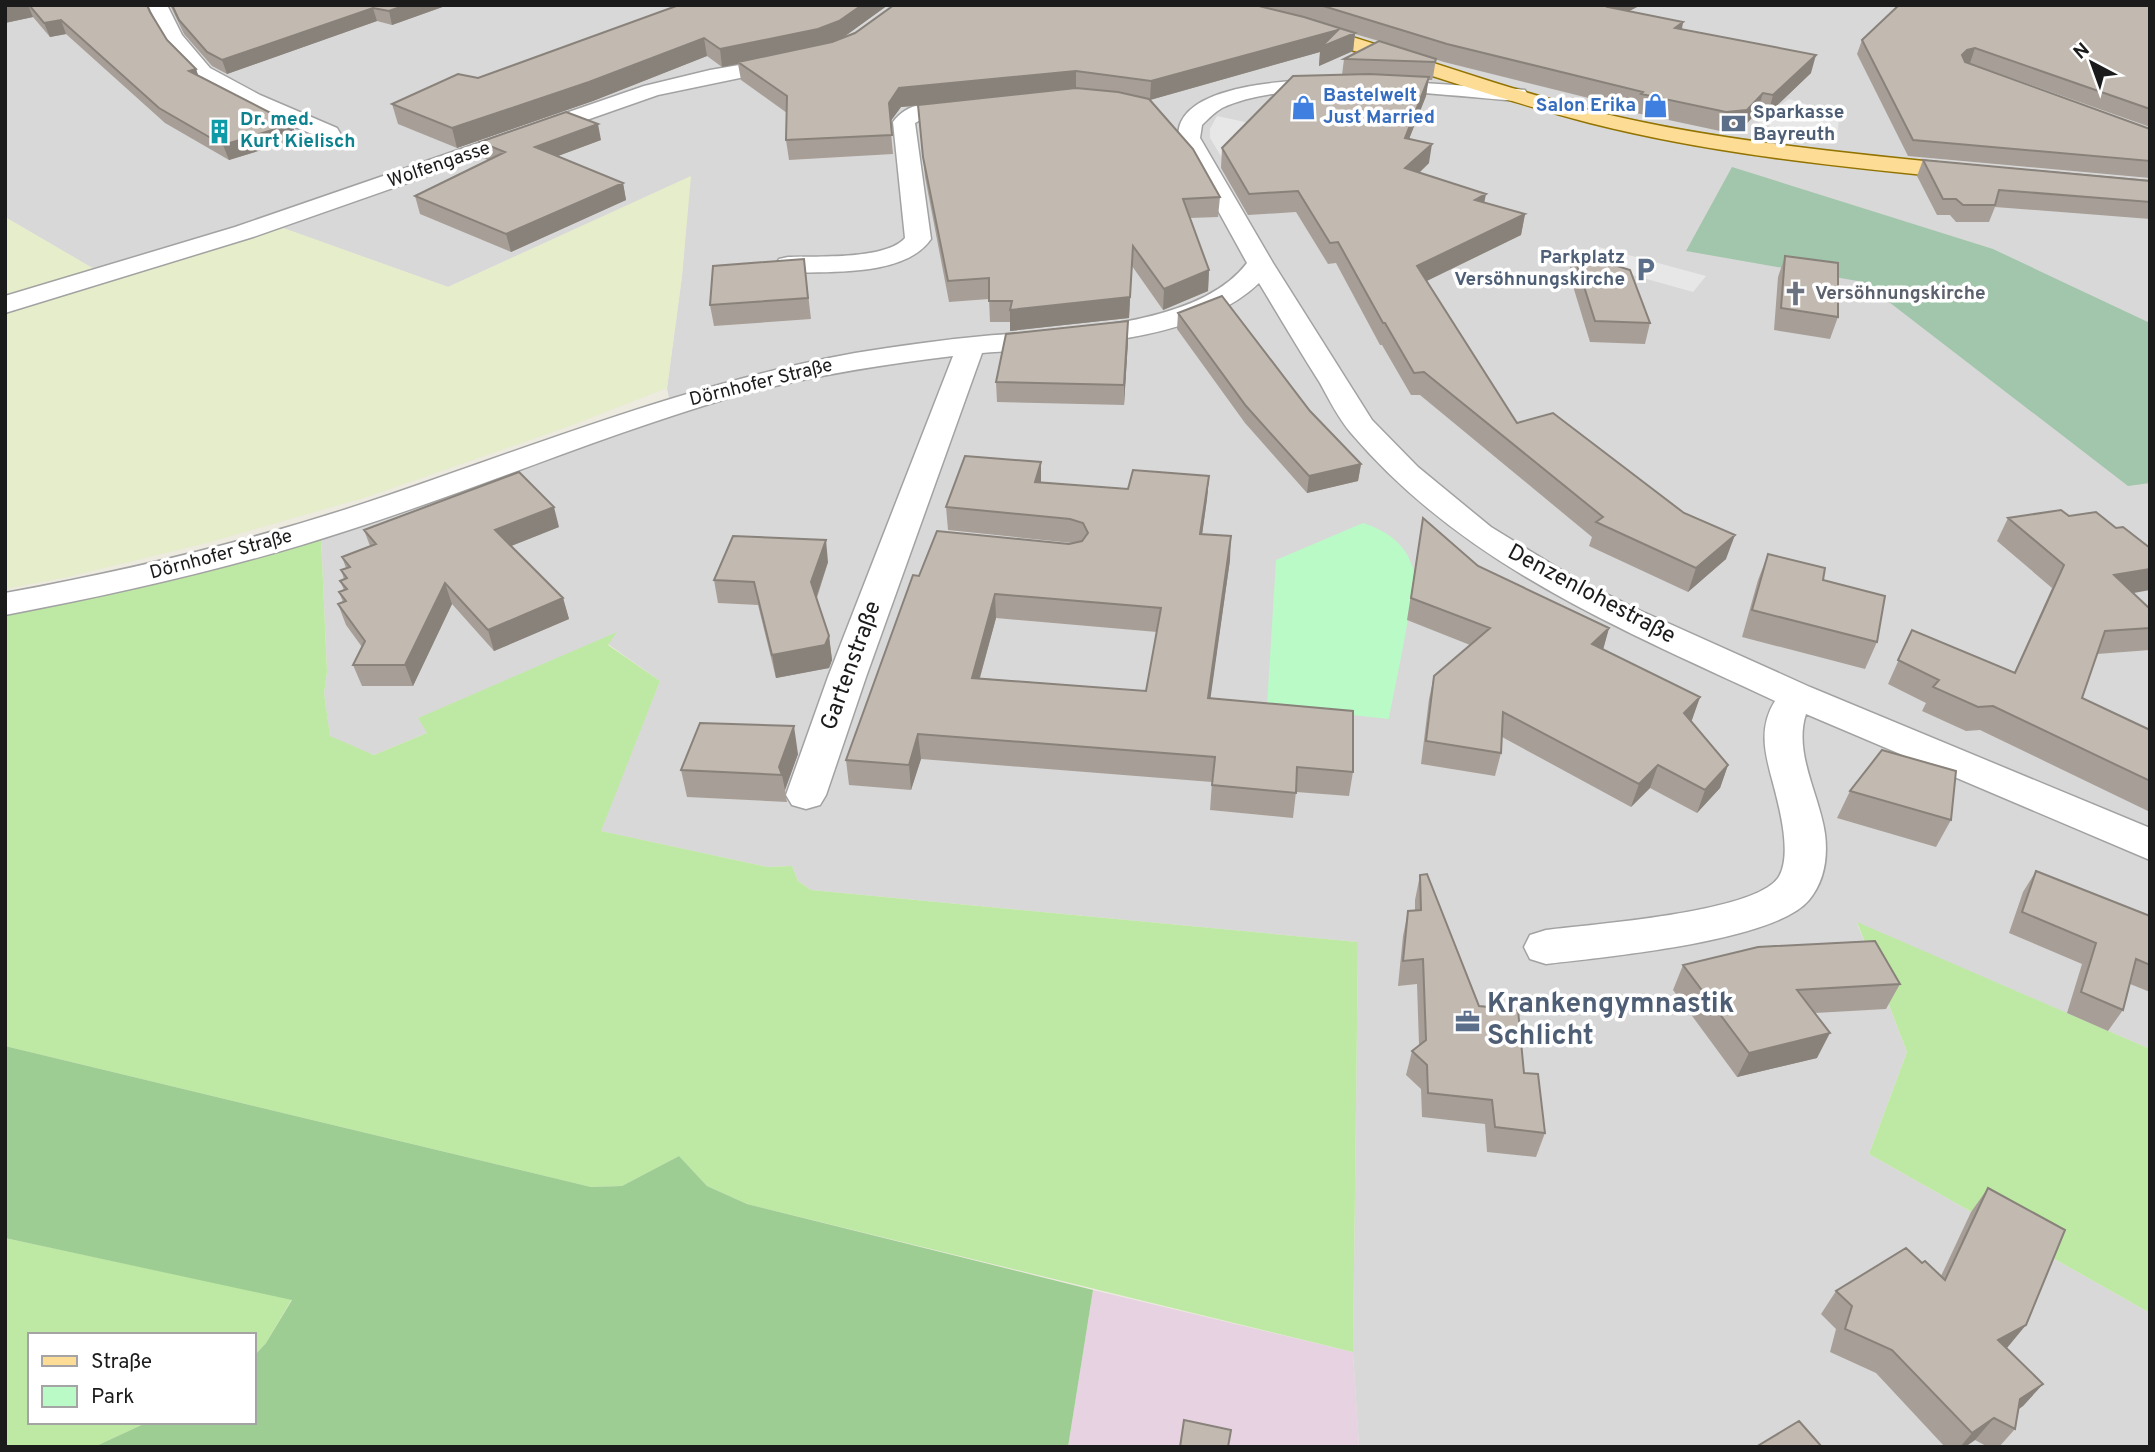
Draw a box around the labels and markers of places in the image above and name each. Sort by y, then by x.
place label: Bastelwelt Just Married [1323,84,1435,130]
shop icon: Salon Erika [1642,92,1670,120]
shop icon: Bastelwelt Just Married [1289,93,1317,121]
place label: Salon Erika [1536,94,1636,118]
place label: Sparkasse Bayreuth [1753,101,1844,147]
place label: Dr. med. Kurt Kielisch [240,108,356,154]
bank icon: Sparkasse Bayreuth [1719,110,1747,138]
building icon: Dr. med. Kurt Kielisch [206,117,234,145]
place label: Parkplatz Versöhnungskirche [1454,246,1625,292]
parking icon: Parkplatz Versöhnungskirche [1631,255,1659,283]
church icon: Versöhnungskirche [1781,280,1809,308]
place label: Versöhnungskirche [1815,282,1986,306]
place label: Krankengymnastik Schlicht [1487,987,1734,1055]
office icon: Krankengymnastik Schlicht [1453,1007,1481,1035]

